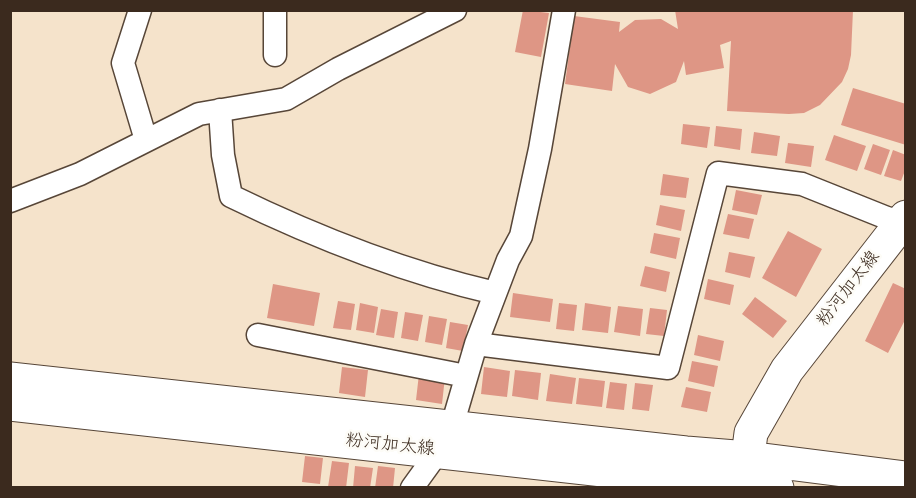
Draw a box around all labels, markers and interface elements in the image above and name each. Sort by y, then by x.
street label: 粉河加太線 [814,248,886,332]
street label: 粉河加太線 [344,432,436,462]

